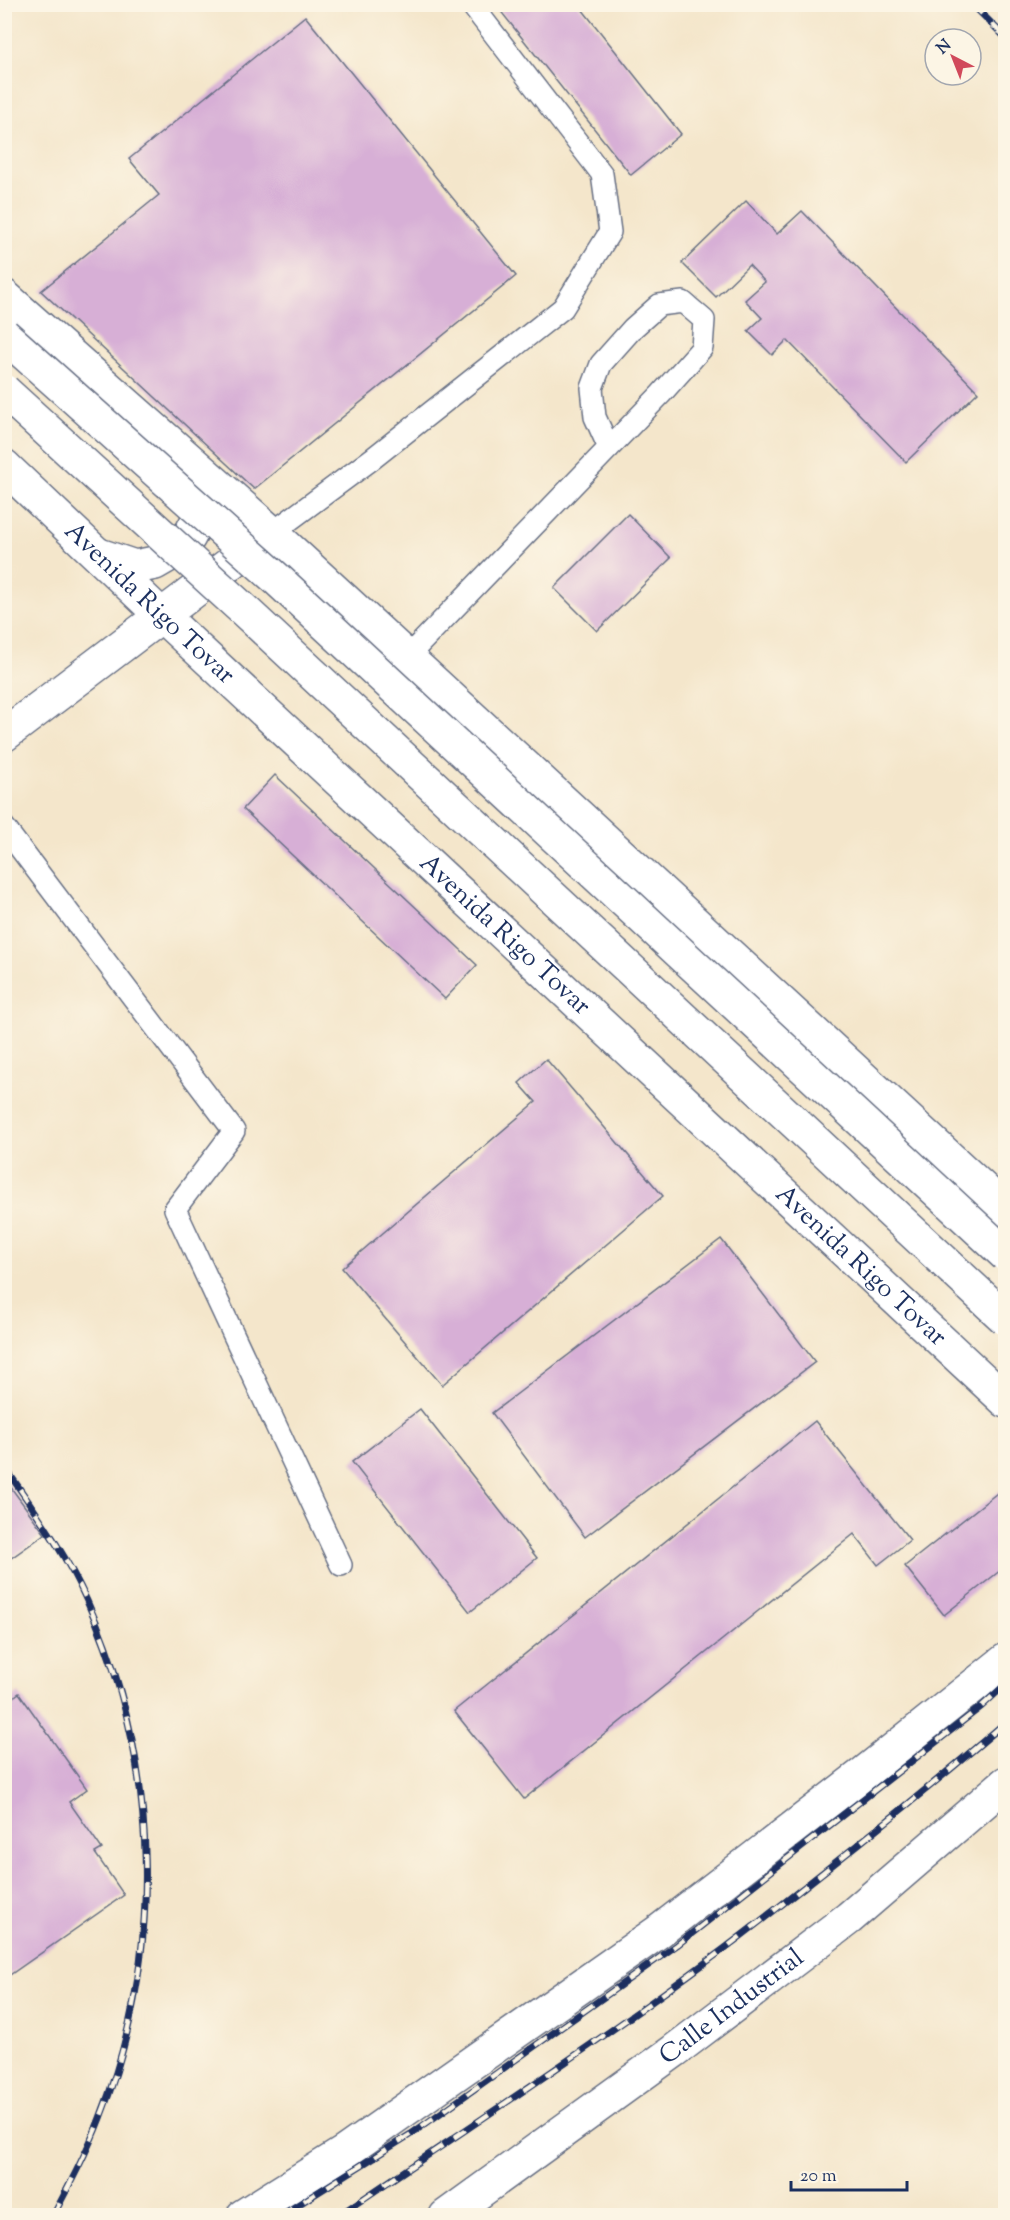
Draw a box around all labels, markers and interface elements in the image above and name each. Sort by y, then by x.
north arrow [923,27,983,87]
text: N [932,35,957,61]
street label: Avenida Rigo Tovar [56,514,243,693]
street label: Avenida Rigo Tovar [411,846,599,1024]
street label: Avenida Rigo Tovar [767,1177,955,1355]
street label: Calle Industrial [652,1940,812,2074]
scale bar [791,2154,906,2192]
text: 20 m [800,2164,837,2190]

